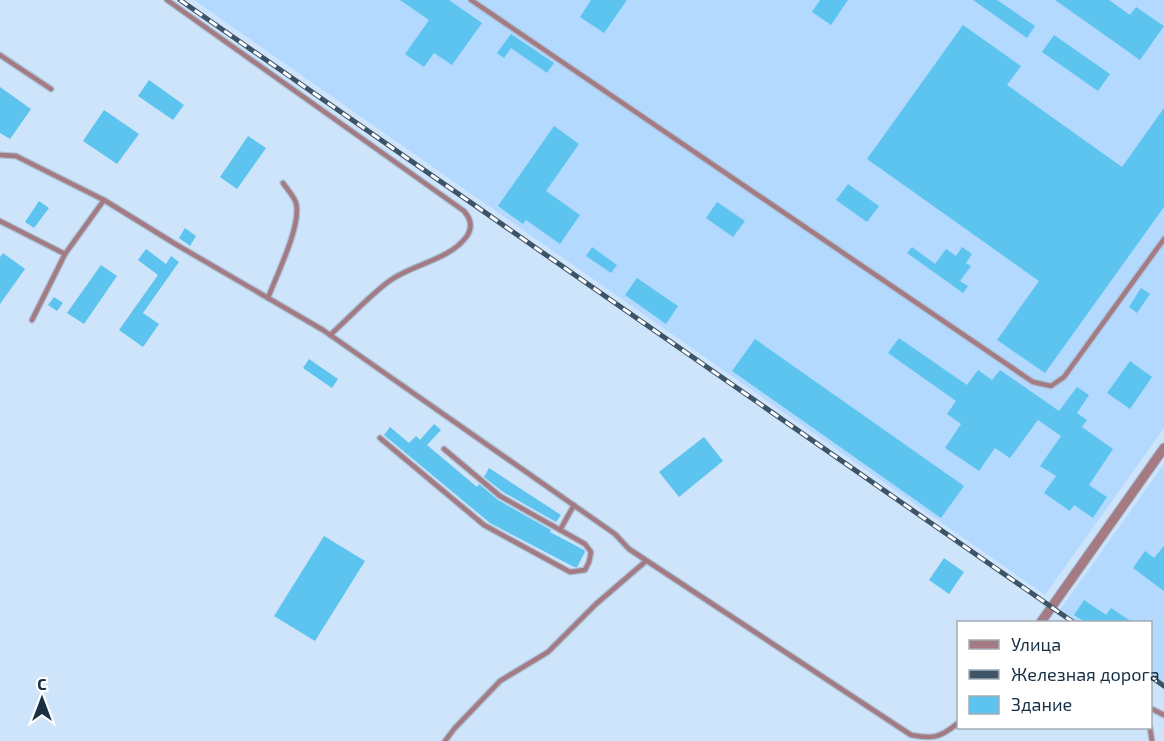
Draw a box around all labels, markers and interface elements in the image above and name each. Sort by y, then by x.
legend [957,621,1152,729]
text: Улица [1011,633,1061,655]
text: Железная дорога [1011,663,1160,685]
north arrow [12,669,72,729]
text: С [37,674,47,693]
text: Здание [1011,693,1072,715]

